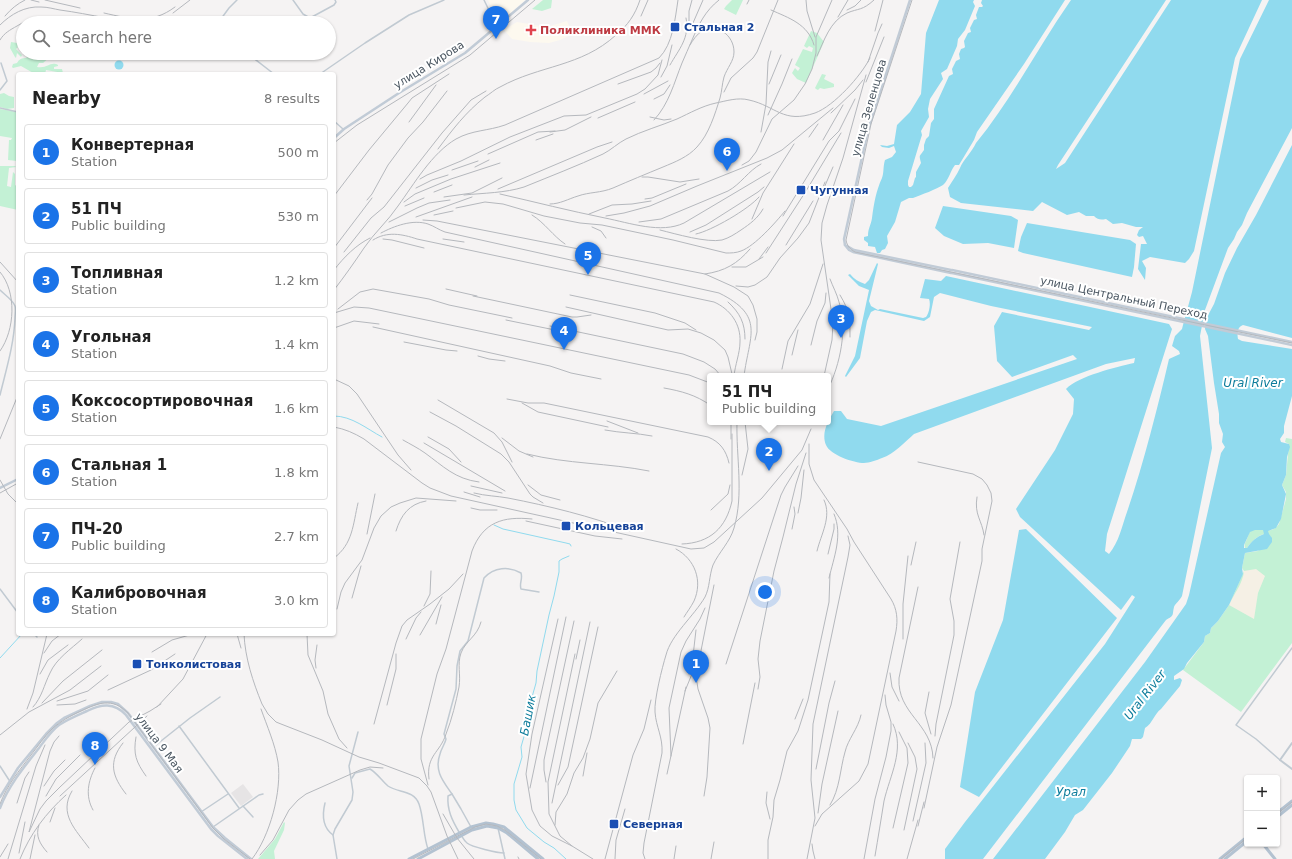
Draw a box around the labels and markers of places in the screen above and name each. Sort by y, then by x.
pin: 7 [483,6,509,39]
marker: Стальная 2 [669,21,681,33]
place label: Стальная 2 [684,21,754,34]
marker: Поликлиника ММК [525,24,537,36]
place label: Поликлиника ММК [540,24,661,37]
pin: 6 [714,138,740,171]
marker: Чугунная [795,184,807,196]
place label: Чугунная [810,184,869,197]
pin: 5 [575,242,601,275]
pin: 3 [828,305,854,338]
pin: 4 [551,317,577,350]
pin: 2 [756,438,782,471]
marker: Кольцевая [560,520,572,532]
place label: Кольцевая [575,520,644,533]
pin: 1 [683,650,709,683]
marker: Тонколистовая [131,658,143,670]
place label: Тонколистовая [146,658,241,671]
pin: 8 [82,732,108,765]
marker: Северная [608,818,620,830]
place label: Северная [623,818,683,831]

